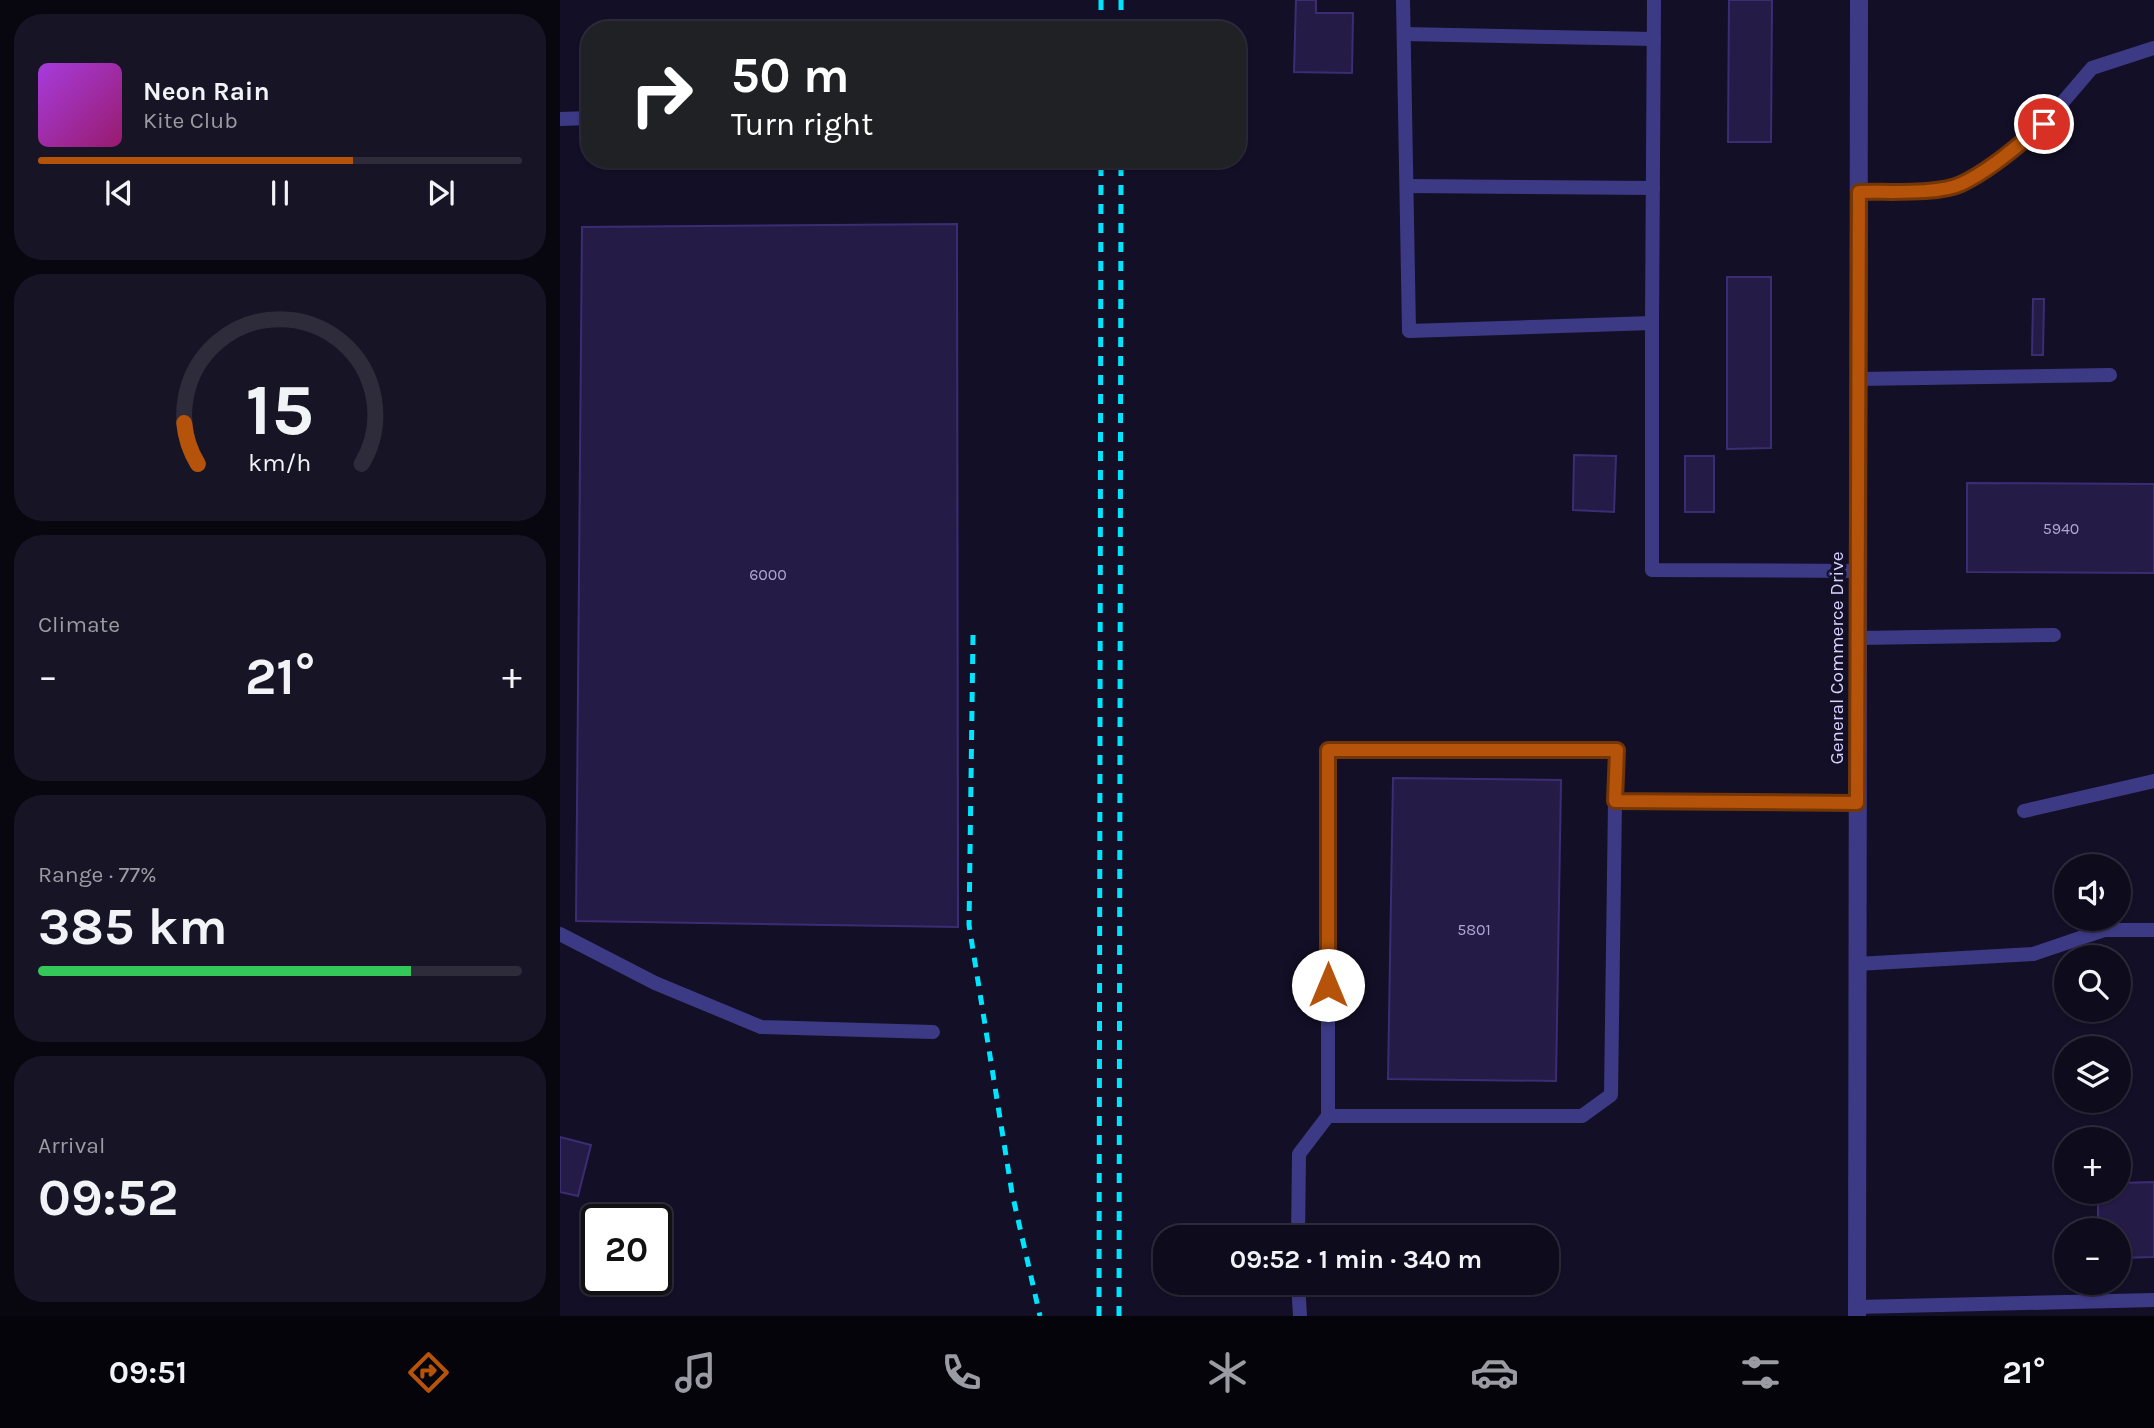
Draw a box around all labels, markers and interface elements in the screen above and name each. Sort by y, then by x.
text: 50 m [731,47,849,104]
icon: right [616,49,707,140]
text: Neon Rain [143,76,270,107]
pin [2014,94,2074,154]
icon: arrive [2025,105,2063,143]
text: Turn right [731,106,873,143]
text: Kite Club [143,107,238,134]
icon: previous [100,174,138,212]
icon: pause [261,174,299,212]
icon: next [422,174,460,212]
text: 15 [246,367,314,452]
text: km/h [248,447,312,476]
house number: 5940 [2043,519,2079,538]
street label: General Commerce Drive [1826,551,1848,765]
house number: 6000 [749,565,787,584]
text: Climate [38,611,120,638]
text: 21° [245,646,315,707]
text: − [38,654,58,699]
text: + [502,654,522,699]
map controls [2054,854,2131,1295]
button: sound [2054,854,2131,931]
text: Range · 77% [38,861,157,888]
text: 385 km [38,896,228,957]
house number: 5801 [1457,920,1491,939]
button: search [2054,945,2131,1022]
position arrow [1291,948,1365,1022]
button: layers [2054,1036,2131,1113]
button: + [2054,1127,2131,1204]
text: Arrival [38,1132,105,1159]
text: 09:52 [38,1167,178,1228]
speed limit sign: 20 [581,1204,672,1295]
button: − [2054,1218,2131,1295]
text: 09:52 · 1 min · 340 m [1230,1244,1482,1275]
icon: directions [404,1348,453,1397]
icon: music [671,1348,720,1397]
icon: phone [937,1348,986,1397]
icon: climate [1203,1348,1252,1397]
icon: car [1470,1348,1519,1397]
icon: filters [1736,1348,1785,1397]
text: 09:51 [109,1354,187,1391]
text: 21° [2002,1354,2045,1391]

